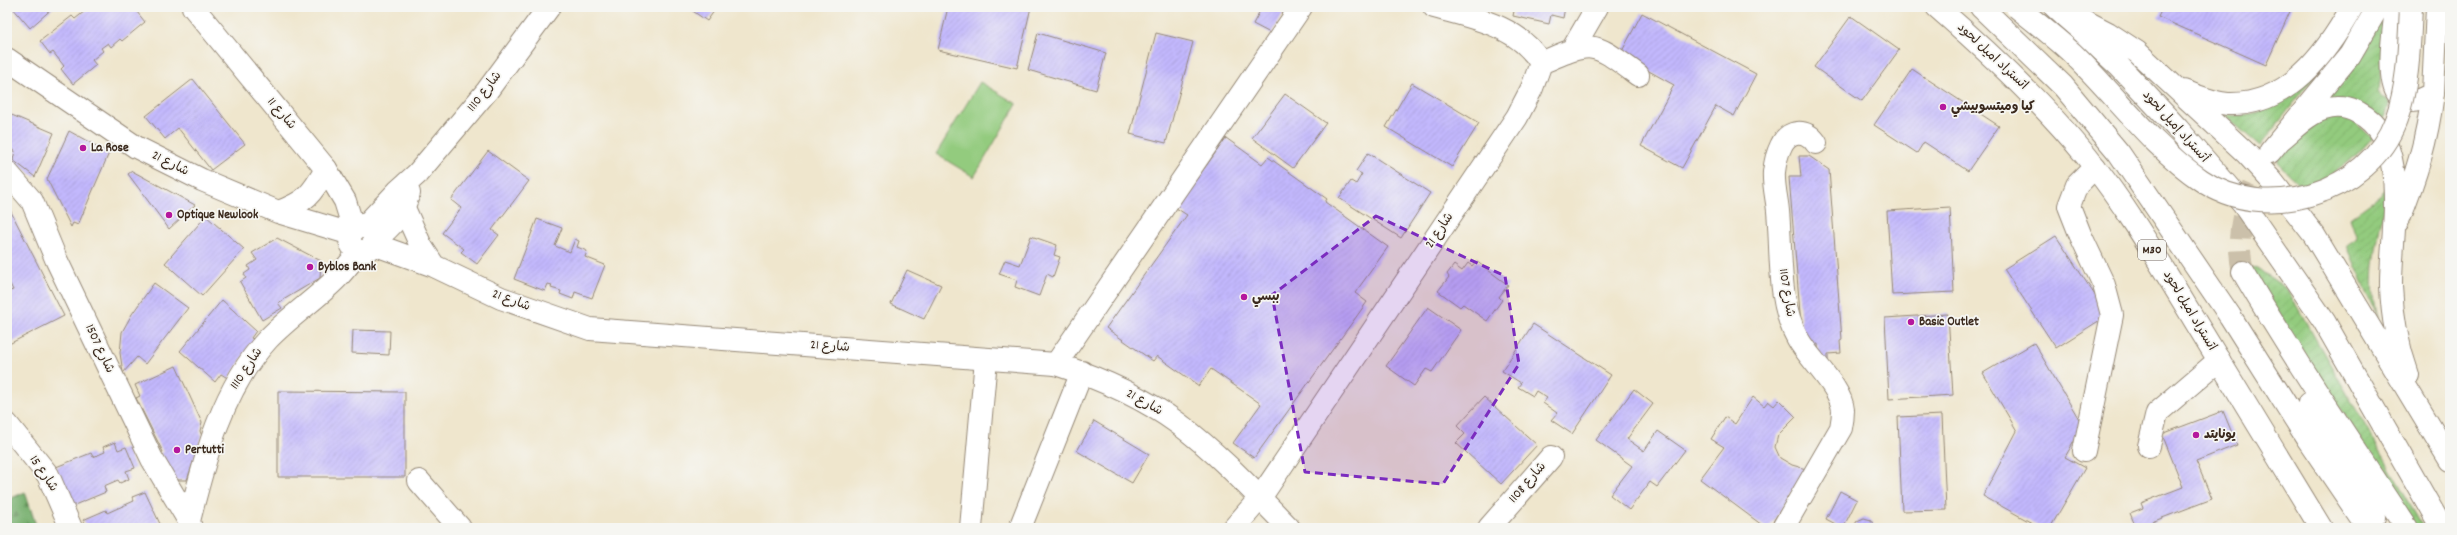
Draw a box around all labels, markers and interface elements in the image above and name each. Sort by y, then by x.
street label: اتستراد اميل لحود [1952,19,2032,95]
street label: شارع 1110 [463,68,507,116]
street label: أتستراد إميل لحود [2137,87,2213,168]
street label: شارع 11 [262,94,300,134]
place label: كيا وميتسوبيشي [1951,98,2035,118]
marker: كيا وميتسوبيشي [1938,102,1948,112]
place label: La Rose [91,139,129,158]
marker: La Rose [78,143,88,153]
street label: شارع 21 [148,147,192,181]
place label: Optique Newlook [177,206,259,225]
street label: شارع 21 [1421,209,1459,253]
marker: Optique Newlook [164,210,174,220]
road number: M30 [2138,240,2166,260]
place label: Byblos Bank [318,258,377,277]
marker: Byblos Bank [305,262,315,272]
street label: شارع 1107 [1773,267,1799,319]
street label: اتستراد اميل لحود [2157,267,2221,355]
street label: شارع 21 [489,285,533,317]
place label: ببسي [1252,288,1280,308]
marker: ببسي [1239,292,1249,302]
place label: Basic Outlet [1919,313,1979,332]
marker: Basic Outlet [1906,317,1916,327]
street label: شارع 1507 [79,321,119,377]
street label: شارع 21 [810,336,850,358]
street label: شارع 1110 [226,344,268,394]
street label: شارع 21 [1122,385,1166,421]
place label: يونايتد [2204,426,2236,445]
marker: يونايتد [2191,430,2201,440]
place label: Pertutti [185,441,224,460]
marker: Pertutti [172,445,182,455]
street label: شارع 15 [24,452,62,496]
street label: شارع 1108 [1505,458,1551,508]

